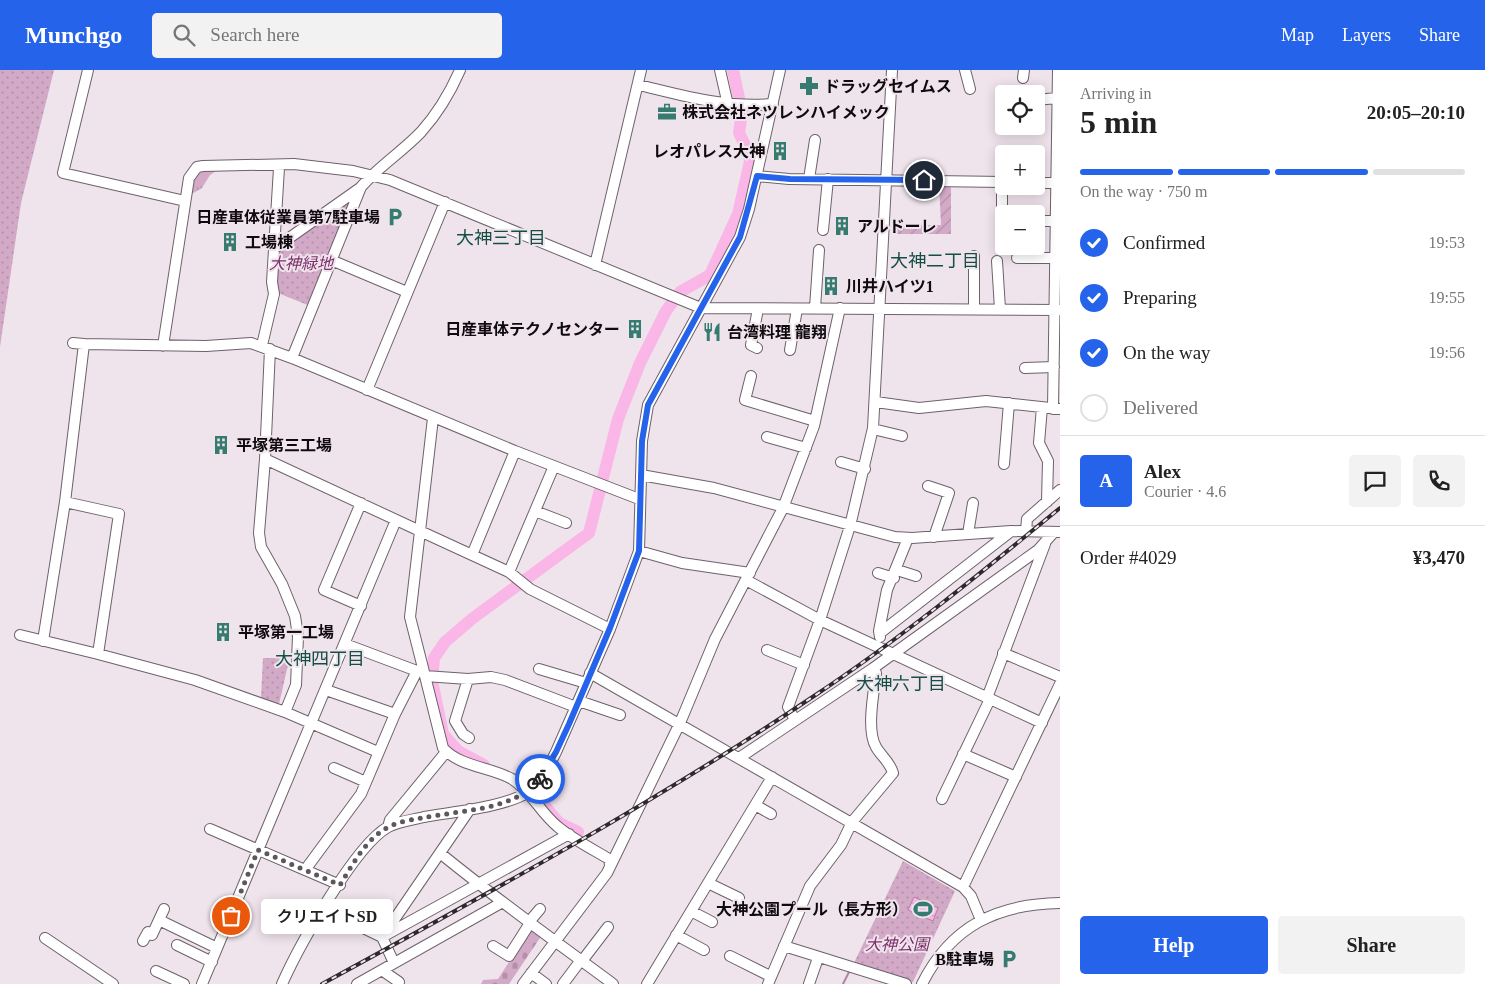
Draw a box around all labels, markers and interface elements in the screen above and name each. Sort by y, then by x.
search box [152,13,502,58]
icon: search [170,21,198,49]
text: Munchgo [25,22,122,48]
text: Search here [210,24,300,45]
text: Map [1281,25,1314,45]
text: Layers [1342,25,1391,45]
text: Share [1419,25,1460,45]
pharmacy icon: ドラッグセイムス [798,75,820,97]
place label: ドラッグセイムス [824,77,952,95]
map controls [995,85,1045,255]
button: locate [995,85,1045,135]
text: Arriving in [1080,85,1152,102]
office icon: 株式会社ネツレンハイメック [656,101,678,123]
text: 20:05–20:10 [1367,102,1465,123]
place label: 株式会社ネツレンハイメック [682,103,890,121]
text: 5 min [1080,104,1157,140]
building icon: レオパレス大神 [769,140,791,162]
place label: レオパレス大神 [653,142,765,160]
button: + [995,145,1045,195]
pin [903,159,945,201]
icon: home [910,166,938,194]
text: On the way · 750 m [1080,183,1208,200]
button: − [995,205,1045,255]
parking icon: 日産車体従業員第7駐車場 [384,206,406,228]
place label: 日産車体従業員第7駐車場 [196,209,380,226]
building icon: アルドーレ [831,215,853,237]
place label: アルドーレ [857,218,937,235]
district label: 大神三丁目 [456,228,546,248]
icon: check [1080,229,1108,257]
building icon: 工場棟 [219,231,241,253]
text: Confirmed [1123,232,1205,253]
place label: 工場棟 [245,233,293,251]
text: 19:53 [1429,234,1465,251]
district label: 大神二丁目 [890,251,980,271]
park label: 大神緑地 [269,255,335,272]
building icon: 川井ハイツ1 [820,275,842,297]
place label: 川井ハイツ1 [846,277,934,295]
icon: check [1080,284,1108,312]
text: Preparing [1123,287,1197,308]
text: 19:55 [1429,289,1465,306]
building icon: 日産車体テクノセンター [624,318,646,340]
place label: 日産車体テクノセンター [445,321,620,338]
restaurant icon: 台湾料理 龍翔 [701,321,723,343]
place label: 台湾料理 龍翔 [727,323,827,341]
icon: check [1080,339,1108,367]
text: On the way [1123,342,1211,363]
text: 19:56 [1429,344,1465,361]
text: Delivered [1123,397,1198,418]
building icon: 平塚第三工場 [210,434,232,456]
place label: 平塚第三工場 [236,437,332,454]
button: chat [1349,455,1401,507]
button: phone [1413,455,1465,507]
text: Alex [1144,461,1181,482]
text: A [1099,470,1113,491]
text: Courier · 4.6 [1144,483,1226,500]
text: Order #4029 [1080,547,1177,568]
text: ¥3,470 [1413,547,1465,568]
building icon: 平塚第一工場 [212,621,234,643]
place label: 平塚第一工場 [238,624,334,641]
district label: 大神四丁目 [275,649,365,669]
district label: 大神六丁目 [856,674,946,694]
courier [515,754,565,804]
icon: bike [526,765,554,793]
pin [210,895,252,937]
callout: クリエイトSD [261,898,394,934]
sports icon: 大神公園プール（長方形） [912,898,934,920]
place label: 大神公園プール（長方形） [716,900,908,918]
icon: bag [217,902,245,930]
text: クリエイトSD [277,908,377,925]
button: Help [1080,916,1268,974]
button: Share [1278,916,1465,974]
park label: 大神公園 [865,936,931,953]
parking icon: B駐車場 [998,948,1020,970]
place label: B駐車場 [935,951,994,968]

